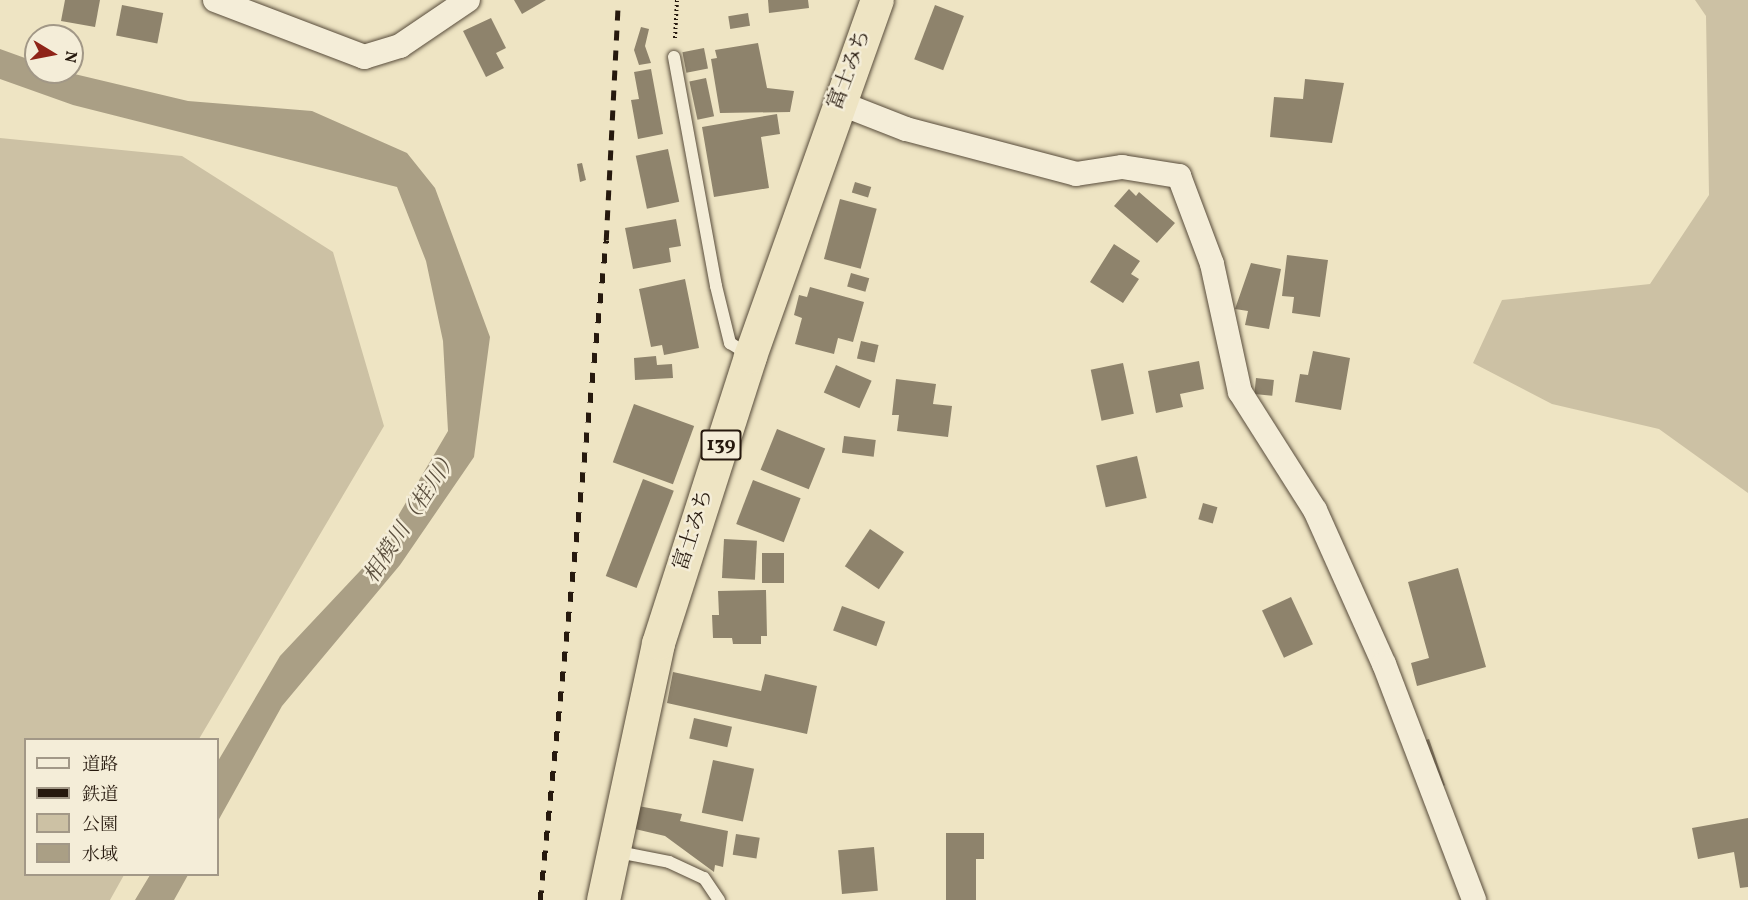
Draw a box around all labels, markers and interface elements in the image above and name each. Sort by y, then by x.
north arrow [24,24,84,84]
street label: 富士みち [823,26,877,114]
text: N [58,49,82,64]
road number: 139 [700,428,742,462]
water label: 相模川（桂川） [359,445,465,589]
street label: 富士みち [669,486,719,574]
legend [24,738,219,876]
text: 道路 [82,753,118,778]
text: 鉄道 [82,783,118,808]
text: 公園 [82,813,118,838]
text: 水域 [82,843,118,868]

